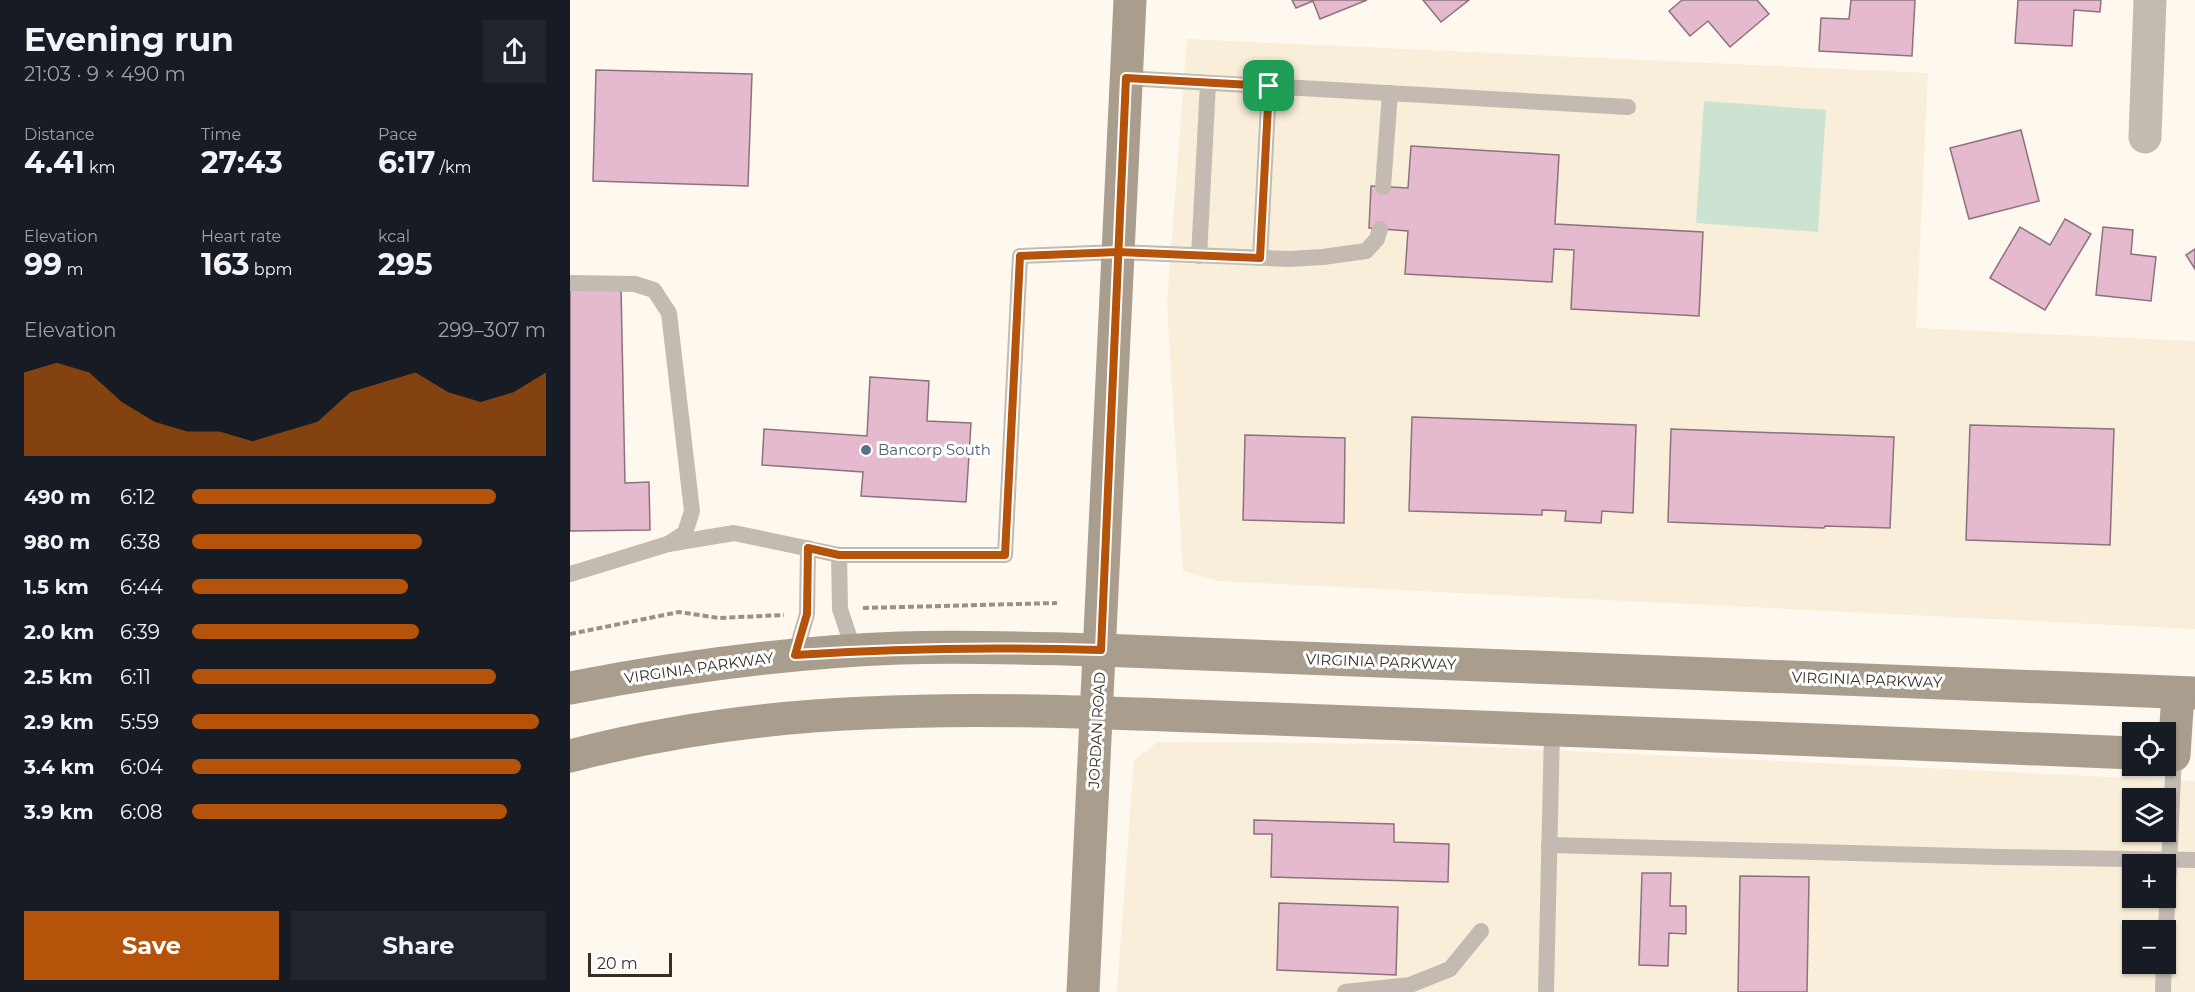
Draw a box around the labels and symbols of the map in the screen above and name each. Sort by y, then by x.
pin [1243,60,1294,111]
place label: Bancorp South [878,440,991,459]
marker: Bancorp South [859,443,873,457]
street label: VIRGINIA PARKWAY [623,648,775,687]
street label: VIRGINIA PARKWAY [1305,649,1457,674]
street label: VIRGINIA PARKWAY [1791,667,1943,692]
street label: JORDAN ROAD [1084,671,1109,790]
scale bar [588,950,672,978]

